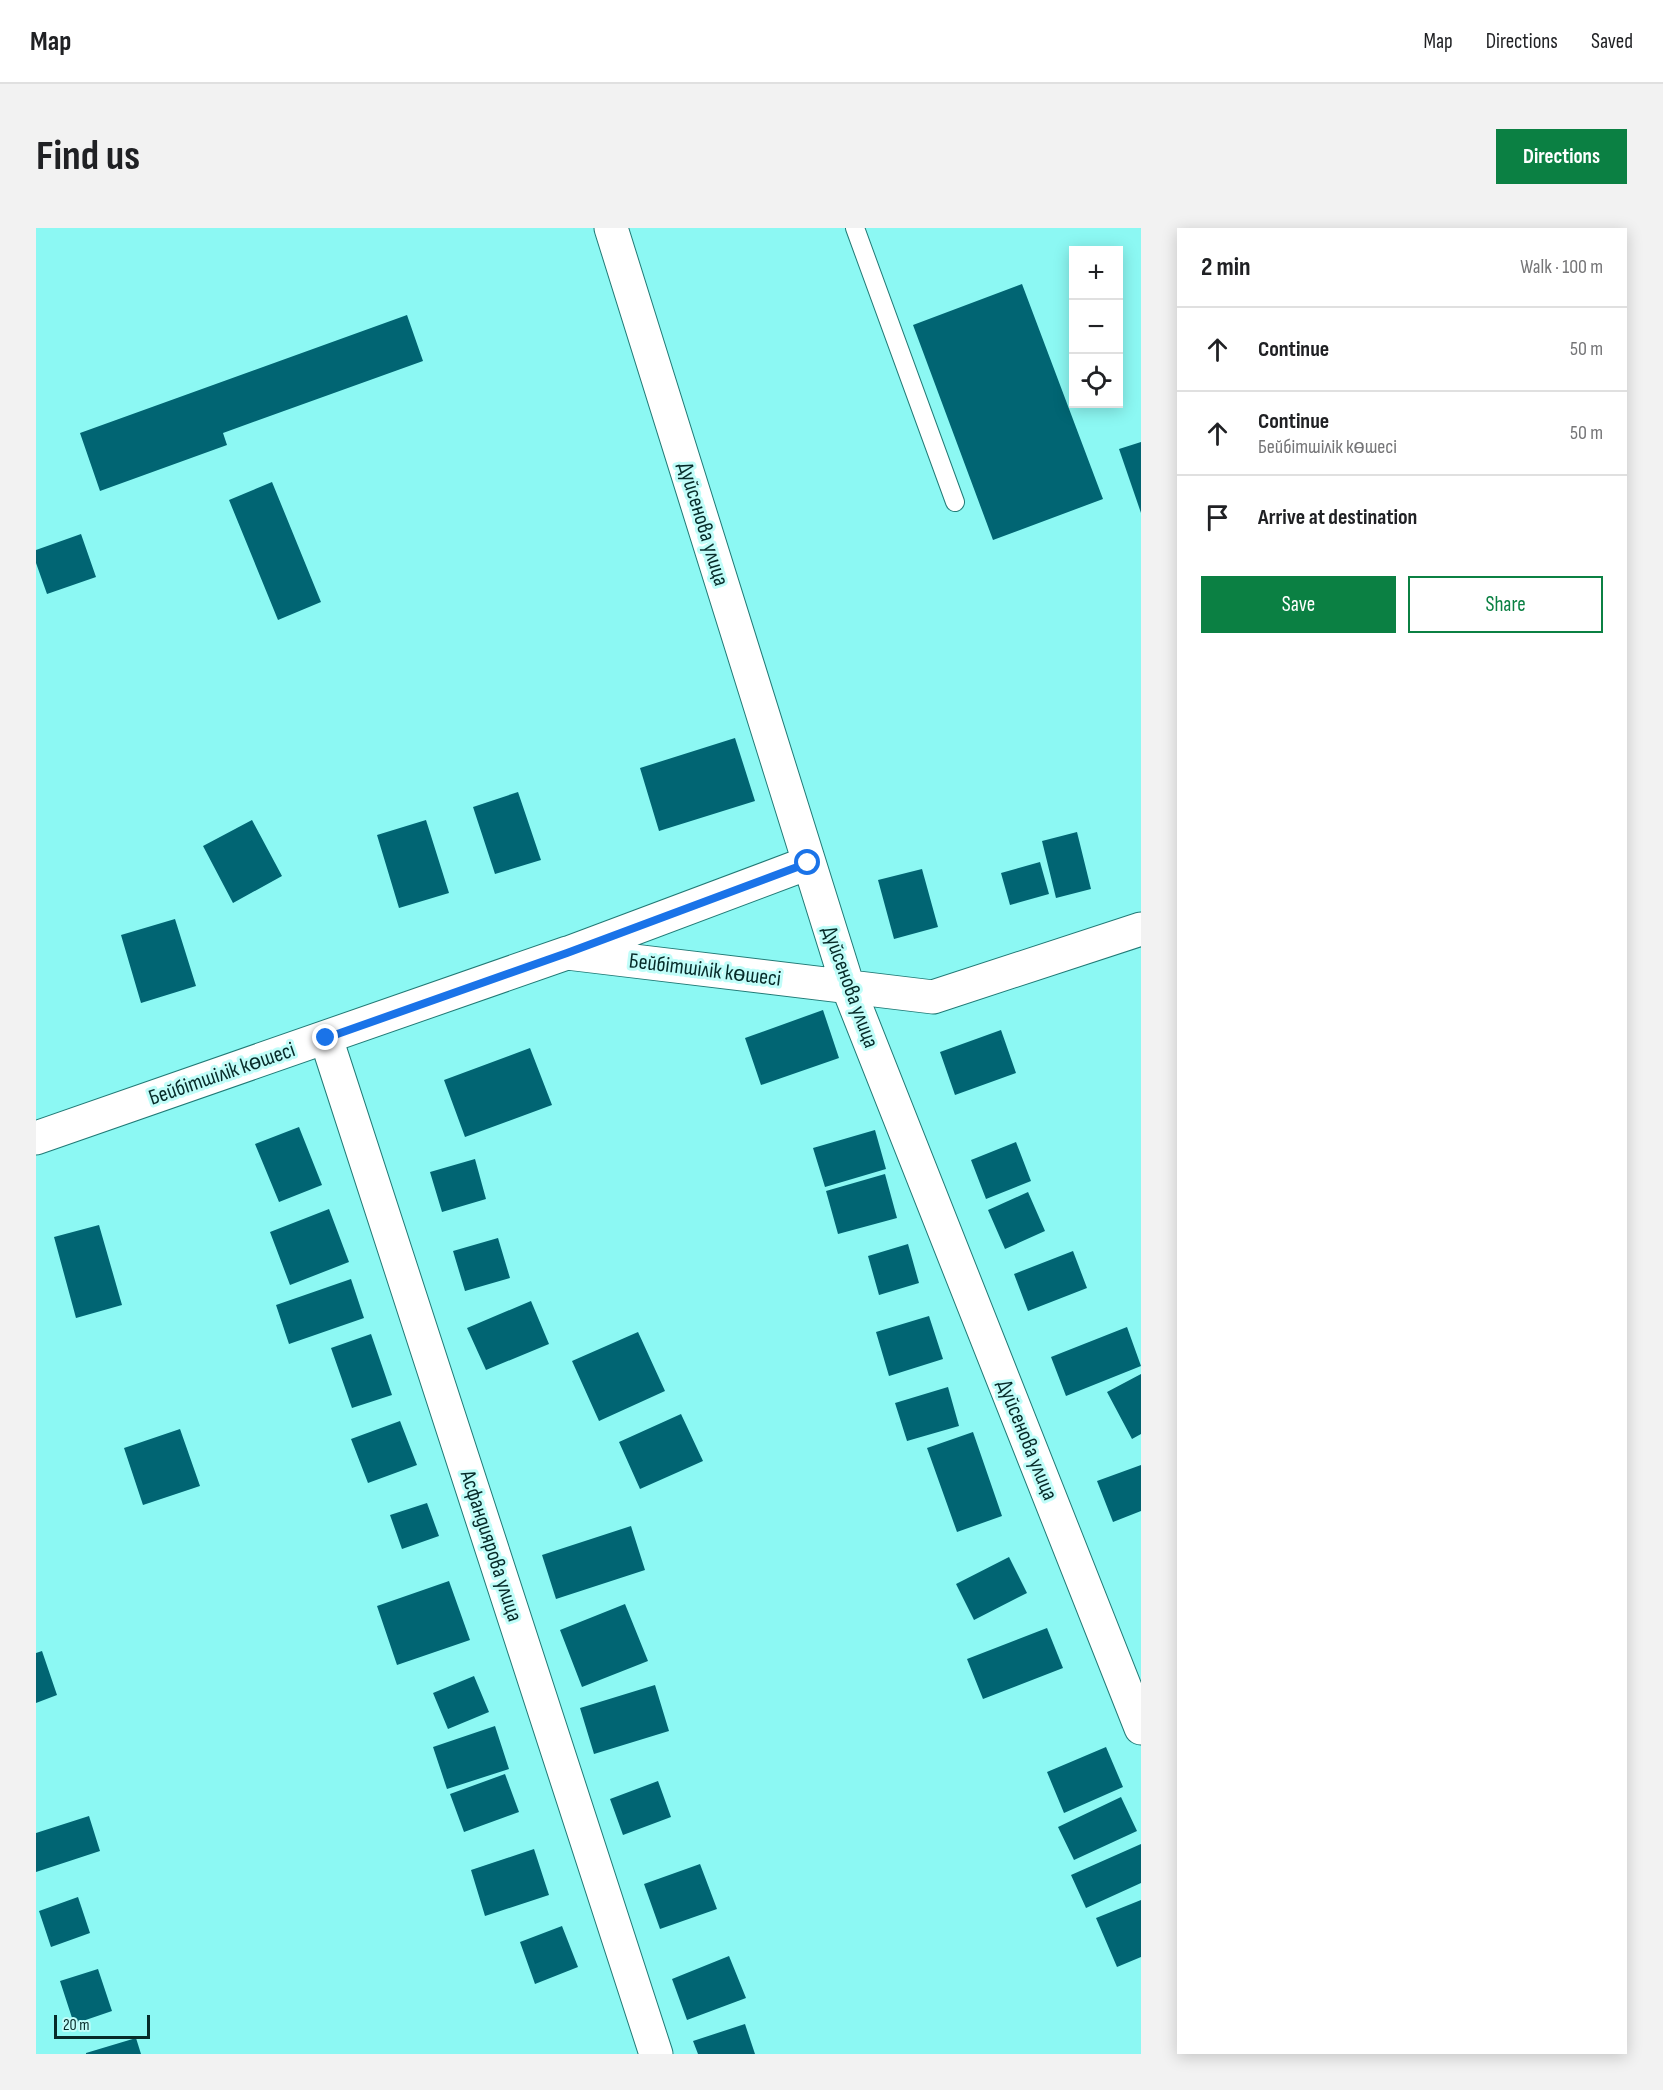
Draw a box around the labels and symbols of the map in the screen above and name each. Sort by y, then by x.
street label: Дуйсенова улица [671,459,735,589]
route start [794,849,820,875]
street label: Дуйсенова улица [815,922,885,1052]
street label: Бейбітшілік көшесі [627,947,783,993]
route end [312,1024,338,1050]
street label: Бейбітшілік көшесі [145,1036,299,1112]
street label: Дуйсенова улица [991,1376,1063,1504]
street label: Асфандиярова улица [454,1466,528,1625]
scale bar [54,2012,150,2040]

